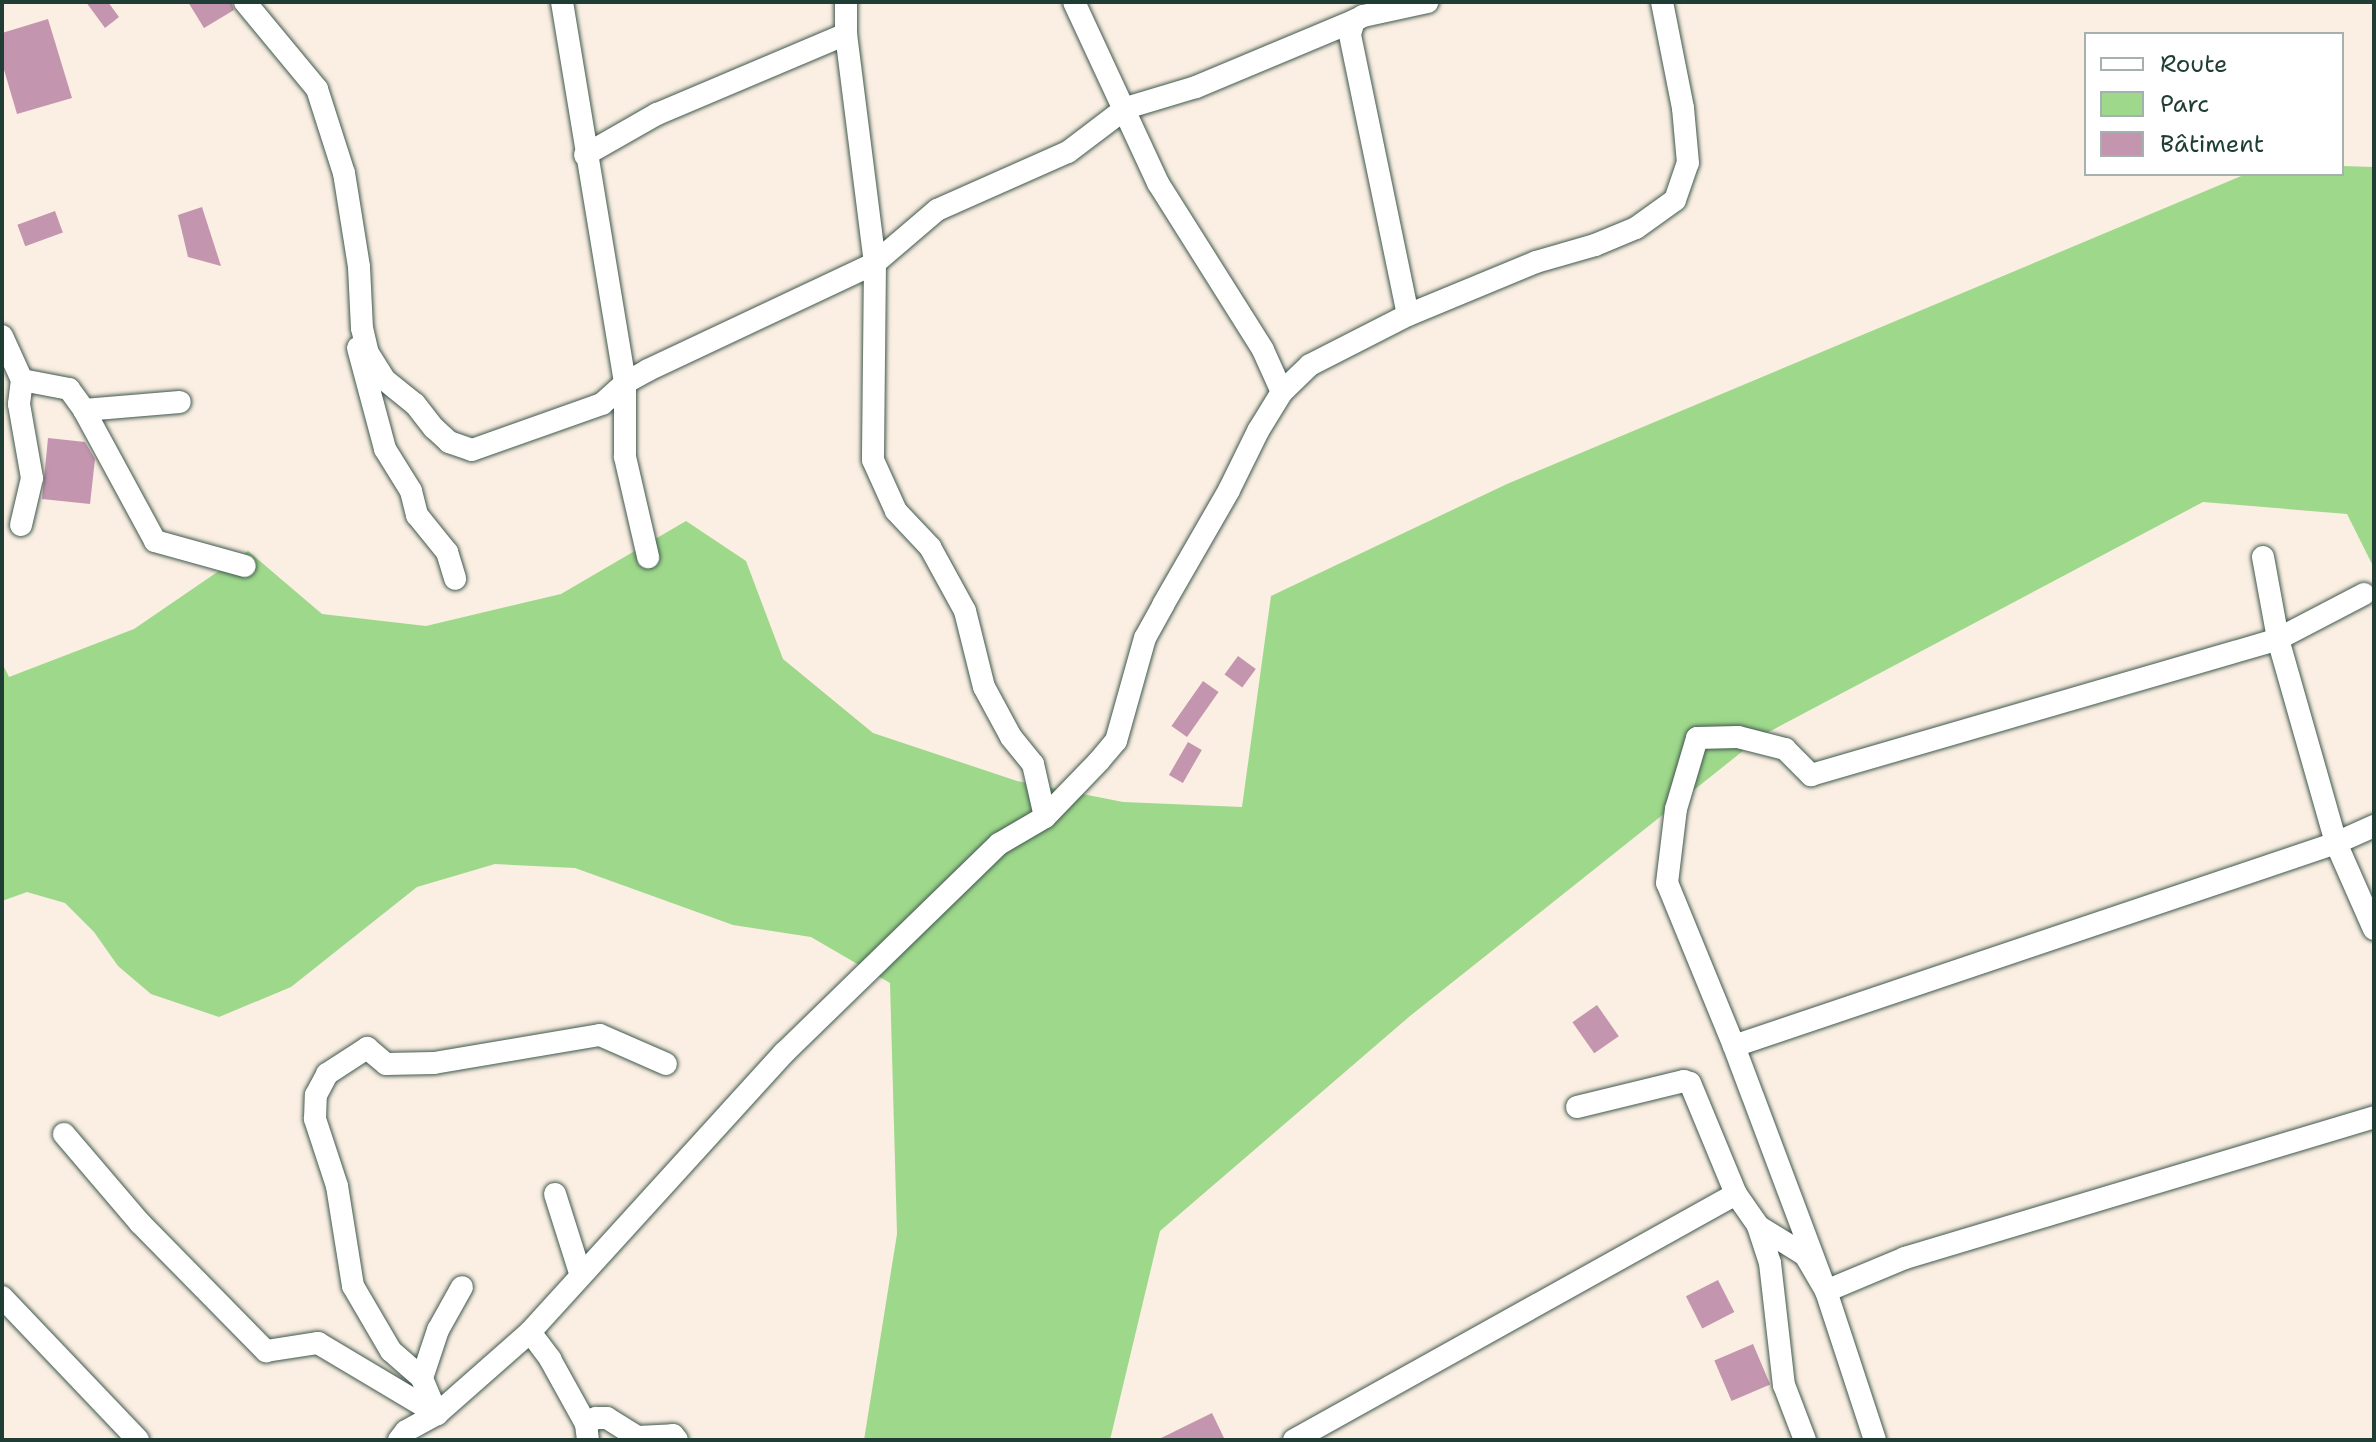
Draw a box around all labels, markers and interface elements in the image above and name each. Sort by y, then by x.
legend [2084,32,2344,176]
text: Route [2160,48,2228,80]
text: Parc [2160,88,2209,120]
text: Bâtiment [2160,128,2264,160]

